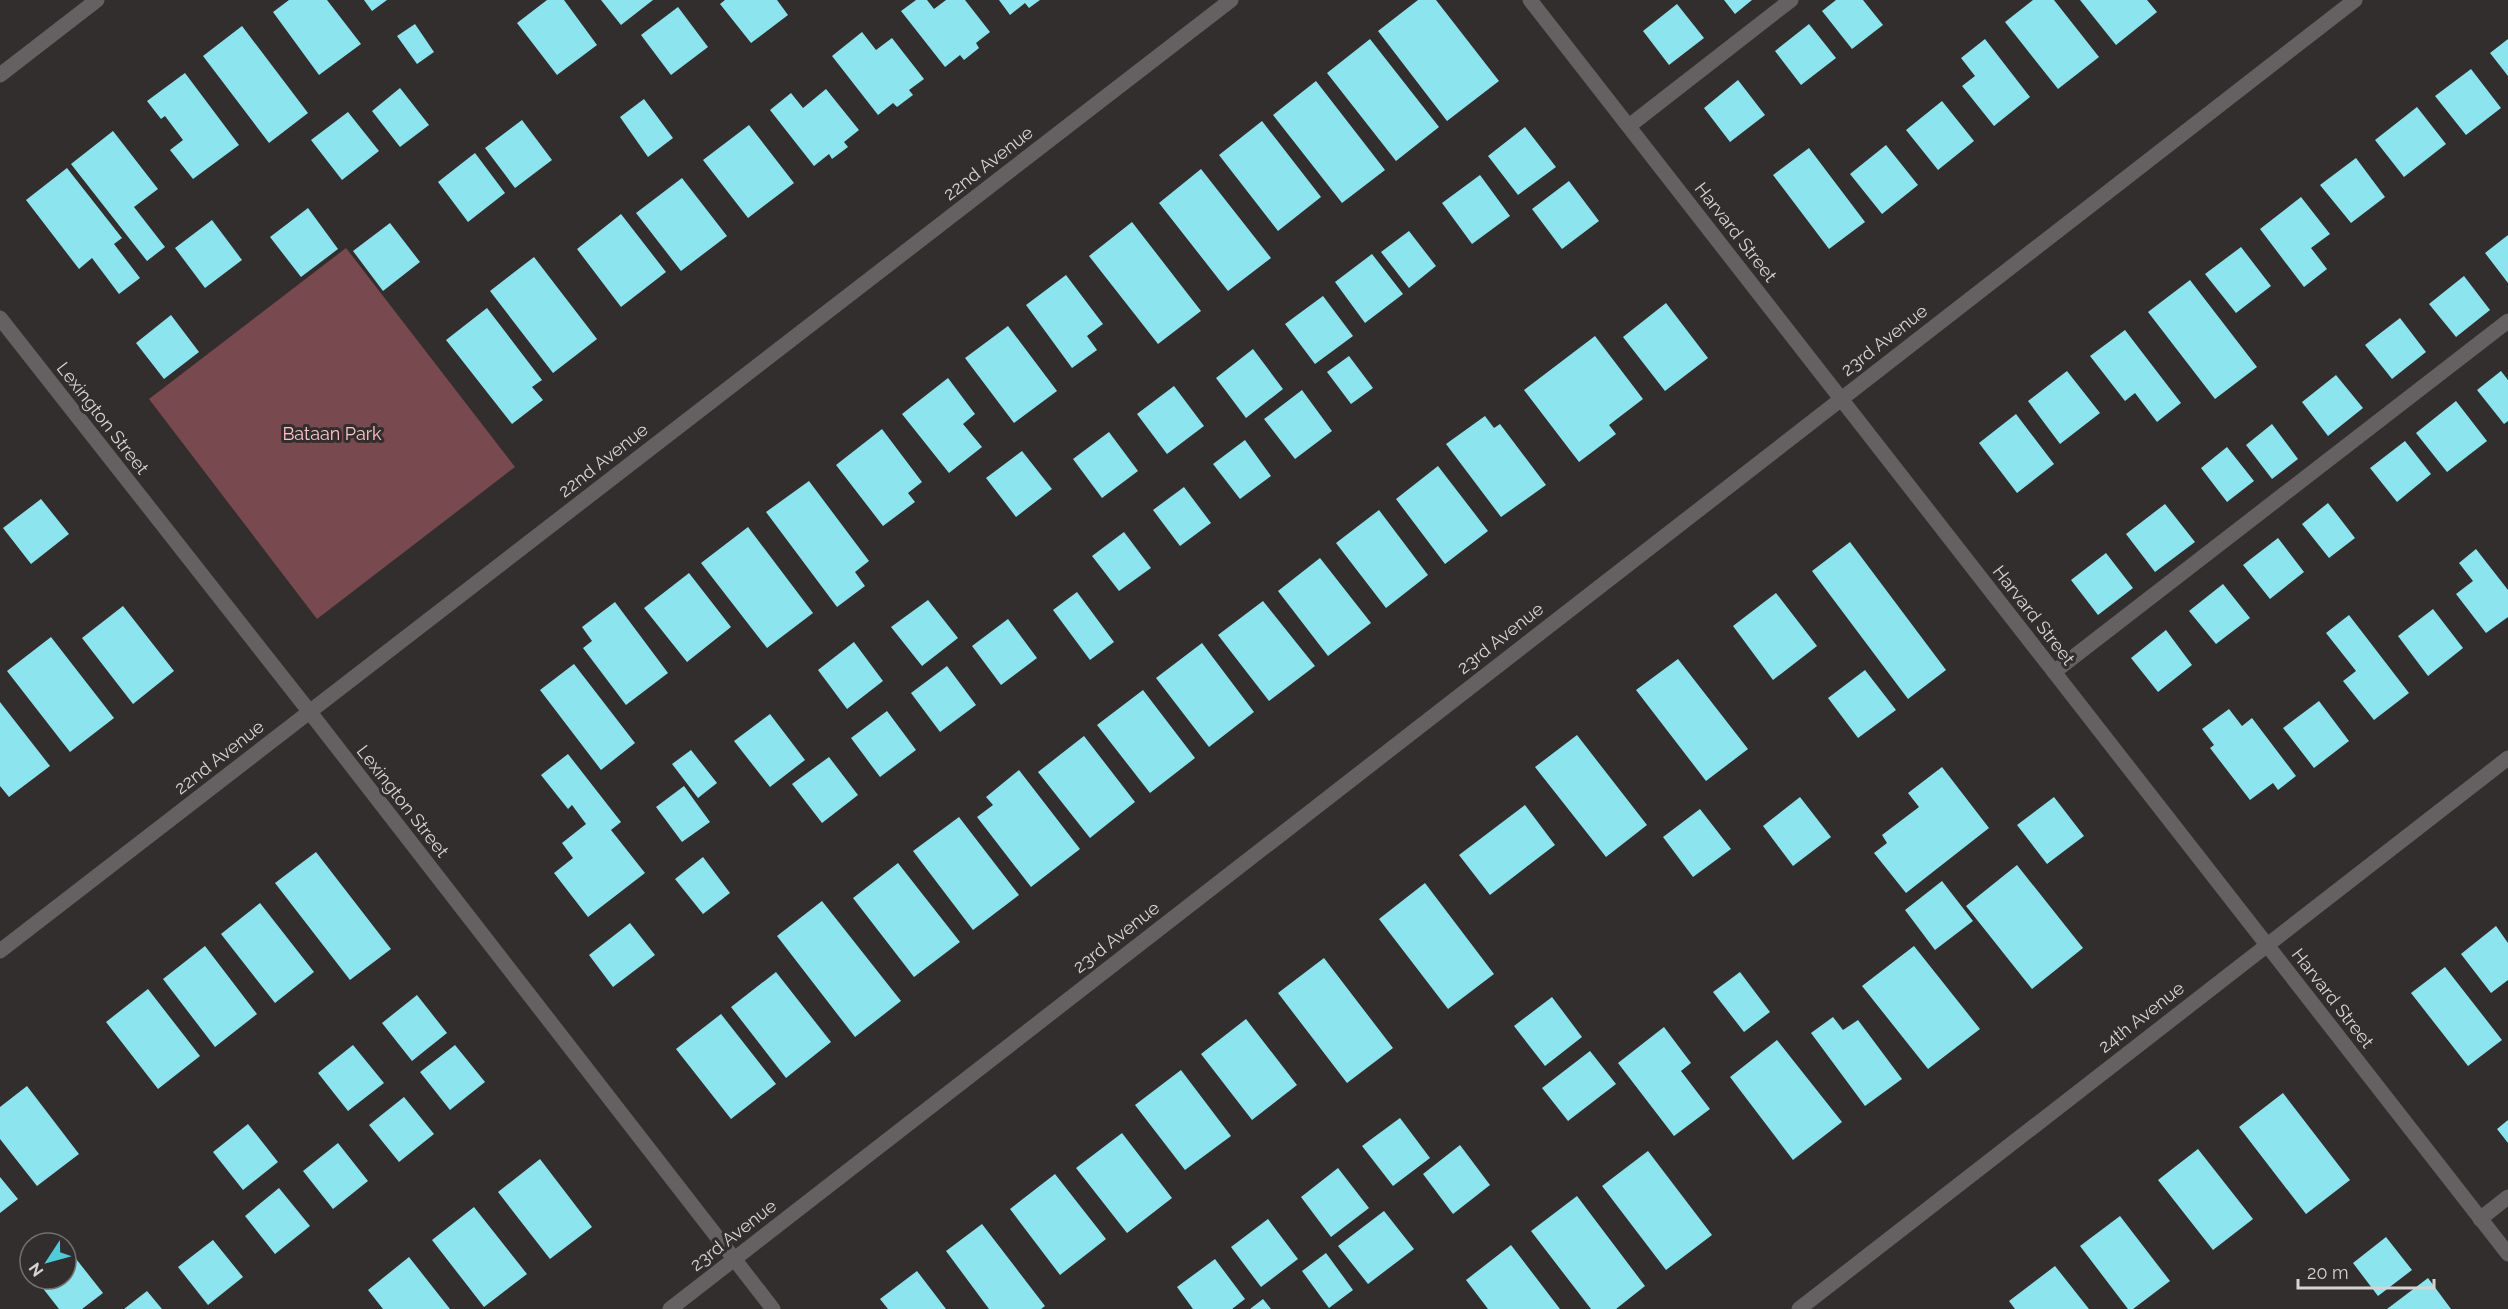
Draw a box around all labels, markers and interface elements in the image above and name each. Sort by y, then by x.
street label: 22nd Avenue [939,121,1037,204]
street label: Harvard Street [1691,178,1781,286]
street label: 23rd Avenue [1837,300,1932,380]
street label: Lexington Street [53,358,153,478]
street label: 22nd Avenue [554,418,652,501]
park label: Bataan Park [282,423,382,444]
street label: Harvard Street [1989,561,2079,669]
street label: 23rd Avenue [1453,598,1548,678]
street label: 22nd Avenue [170,715,268,798]
street label: Lexington Street [353,741,453,861]
street label: 23rd Avenue [1069,897,1164,977]
street label: Harvard Street [2288,944,2378,1052]
street label: 24th Avenue [2094,977,2188,1057]
street label: 23rd Avenue [686,1195,781,1275]
north arrow [18,1231,78,1291]
scale bar [2298,1252,2434,1290]
text: N [25,1259,48,1280]
text: 20 m [2307,1262,2349,1283]

